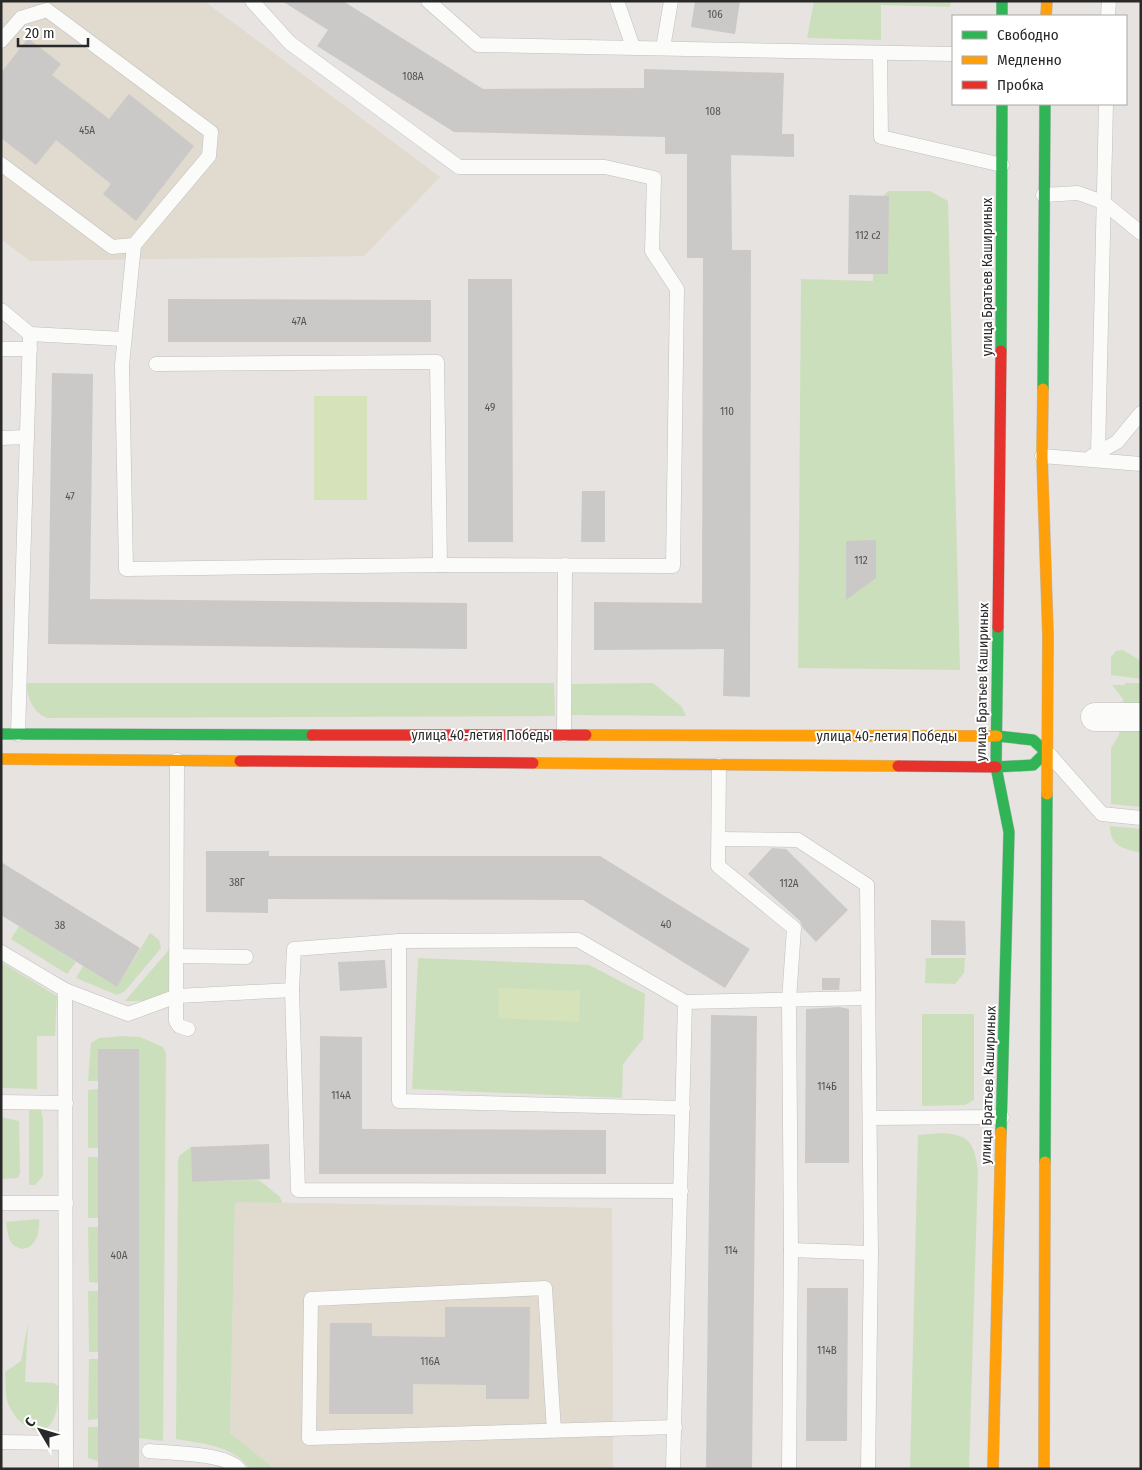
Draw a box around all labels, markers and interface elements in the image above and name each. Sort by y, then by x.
house number: 106 [707,8,723,21]
scale bar [18,15,88,47]
legend [952,15,1127,105]
text: 20 m [25,24,55,42]
text: Свободно [997,26,1059,44]
text: Медленно [997,51,1062,69]
house number: 108А [402,70,424,83]
text: Пробка [997,76,1044,94]
house number: 108 [705,105,721,118]
house number: 45А [79,124,95,137]
street label: улица Братьев Кашириных [979,197,996,356]
house number: 112 с2 [855,229,881,242]
house number: 47А [291,315,307,328]
house number: 49 [485,401,495,414]
house number: 110 [720,405,734,418]
house number: 47 [65,490,75,503]
house number: 112 [854,554,868,567]
street label: улица Братьев Кашириных [973,602,992,761]
street label: улица 40-летия Победы [412,727,552,744]
street label: улица 40-летия Победы [817,728,957,745]
house number: 38Г [229,876,245,889]
house number: 112А [779,877,799,890]
house number: 40 [660,918,672,931]
house number: 38 [55,919,66,932]
street label: улица Братьев Кашириных [977,1005,1000,1165]
house number: 114Б [817,1080,837,1093]
house number: 114А [331,1089,351,1102]
house number: 114 [724,1244,739,1257]
house number: 40А [111,1249,128,1262]
house number: 114В [817,1344,837,1357]
house number: 116А [420,1355,440,1368]
north arrow [15,1405,65,1455]
text: С [21,1414,40,1430]

